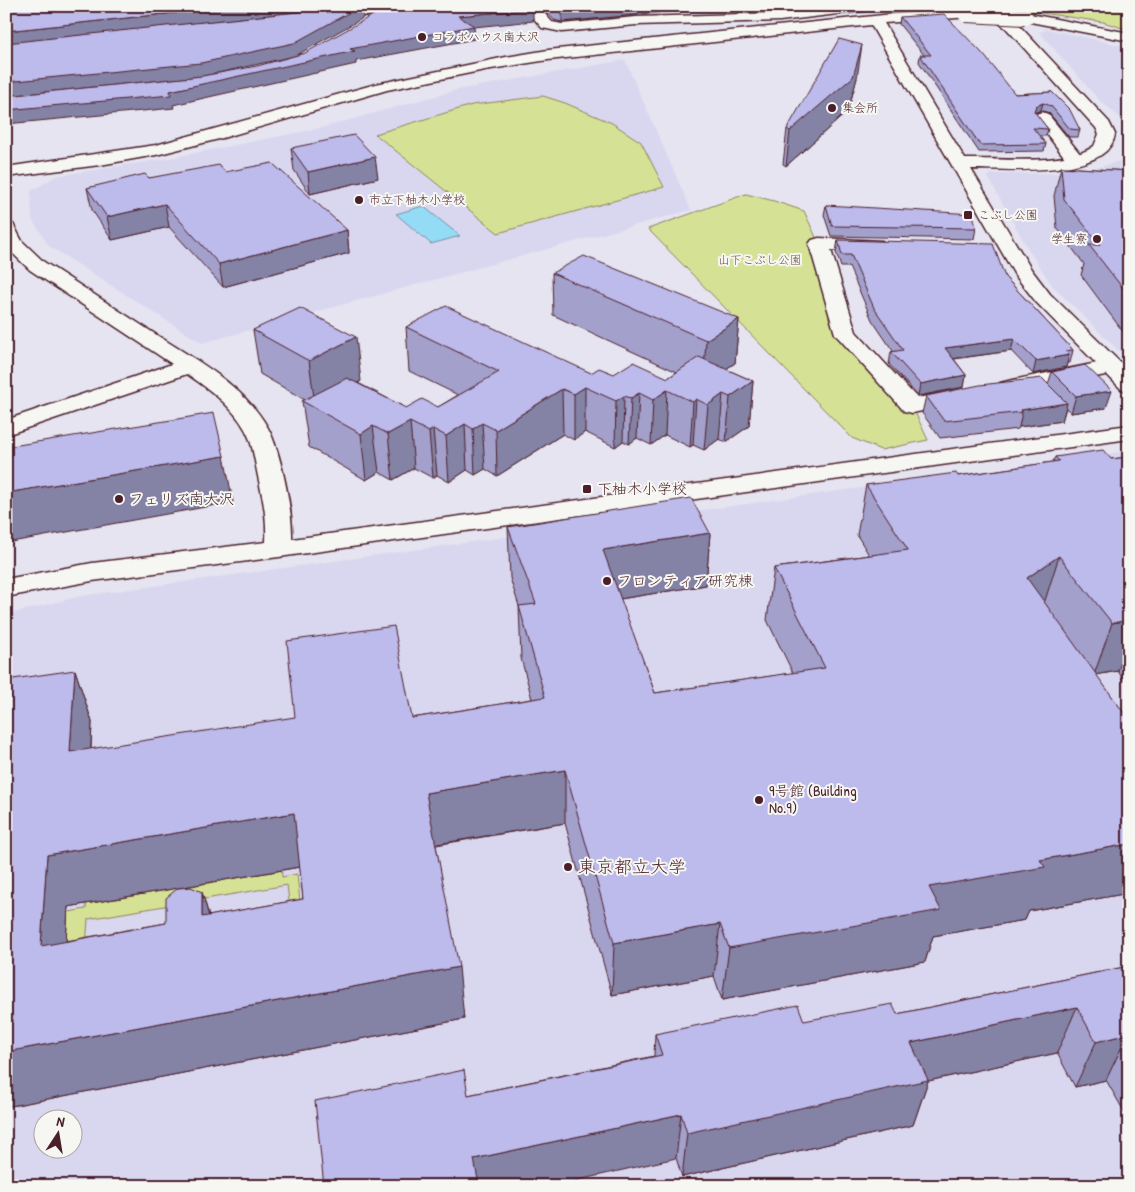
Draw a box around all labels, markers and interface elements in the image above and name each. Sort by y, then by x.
place label: コラボハウス南大沢 [432,28,539,45]
marker: コラボハウス南大沢 [416,31,428,43]
place label: 集会所 [842,99,878,116]
marker: 集会所 [826,102,838,114]
place label: 市立下柚木小学校 [369,191,465,208]
marker: 市立下柚木小学校 [353,194,365,206]
place label: こぶし公園 [978,206,1038,223]
marker: こぶし公園 [962,209,974,221]
place label: 学生寮 [1051,230,1087,247]
marker: 学生寮 [1091,233,1103,245]
park label: 山下こぶし公園 [718,251,802,268]
place label: 下柚木小学校 [597,478,687,499]
marker: 下柚木小学校 [581,483,593,495]
place label: フェリズ南大沢 [129,488,234,509]
marker: フェリズ南大沢 [113,493,125,505]
place label: フロンティア研究棟 [617,570,753,591]
marker: フロンティア研究棟 [601,575,613,587]
place label: 9号館 (Building No.9) [769,780,857,818]
marker: 9号館 (Building No.9) [753,794,765,806]
place label: 東京都立大学 [578,854,686,879]
marker: 東京都立大学 [562,861,574,873]
north arrow [32,1110,82,1160]
text: N [55,1111,67,1131]

